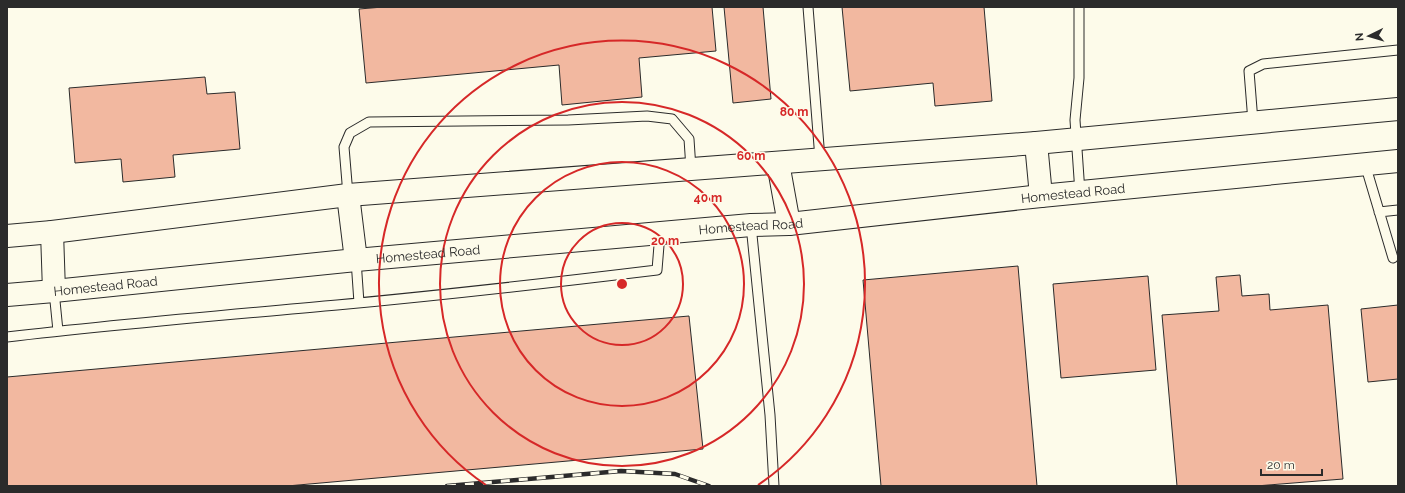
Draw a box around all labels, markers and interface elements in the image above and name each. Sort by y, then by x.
north arrow [1349,16,1389,56]
text: N [1353,32,1366,42]
text: 80 m [780,105,808,119]
text: 60 m [737,149,765,163]
street label: Homestead Road [1020,180,1126,206]
text: 40 m [694,191,722,205]
street label: Homestead Road [698,215,804,237]
text: 20 m [651,234,679,248]
street label: Homestead Road [375,242,481,266]
street label: Homestead Road [53,273,158,299]
centre of rings [615,277,629,291]
scale bar [1261,451,1322,477]
text: 20 m [1267,458,1295,472]

